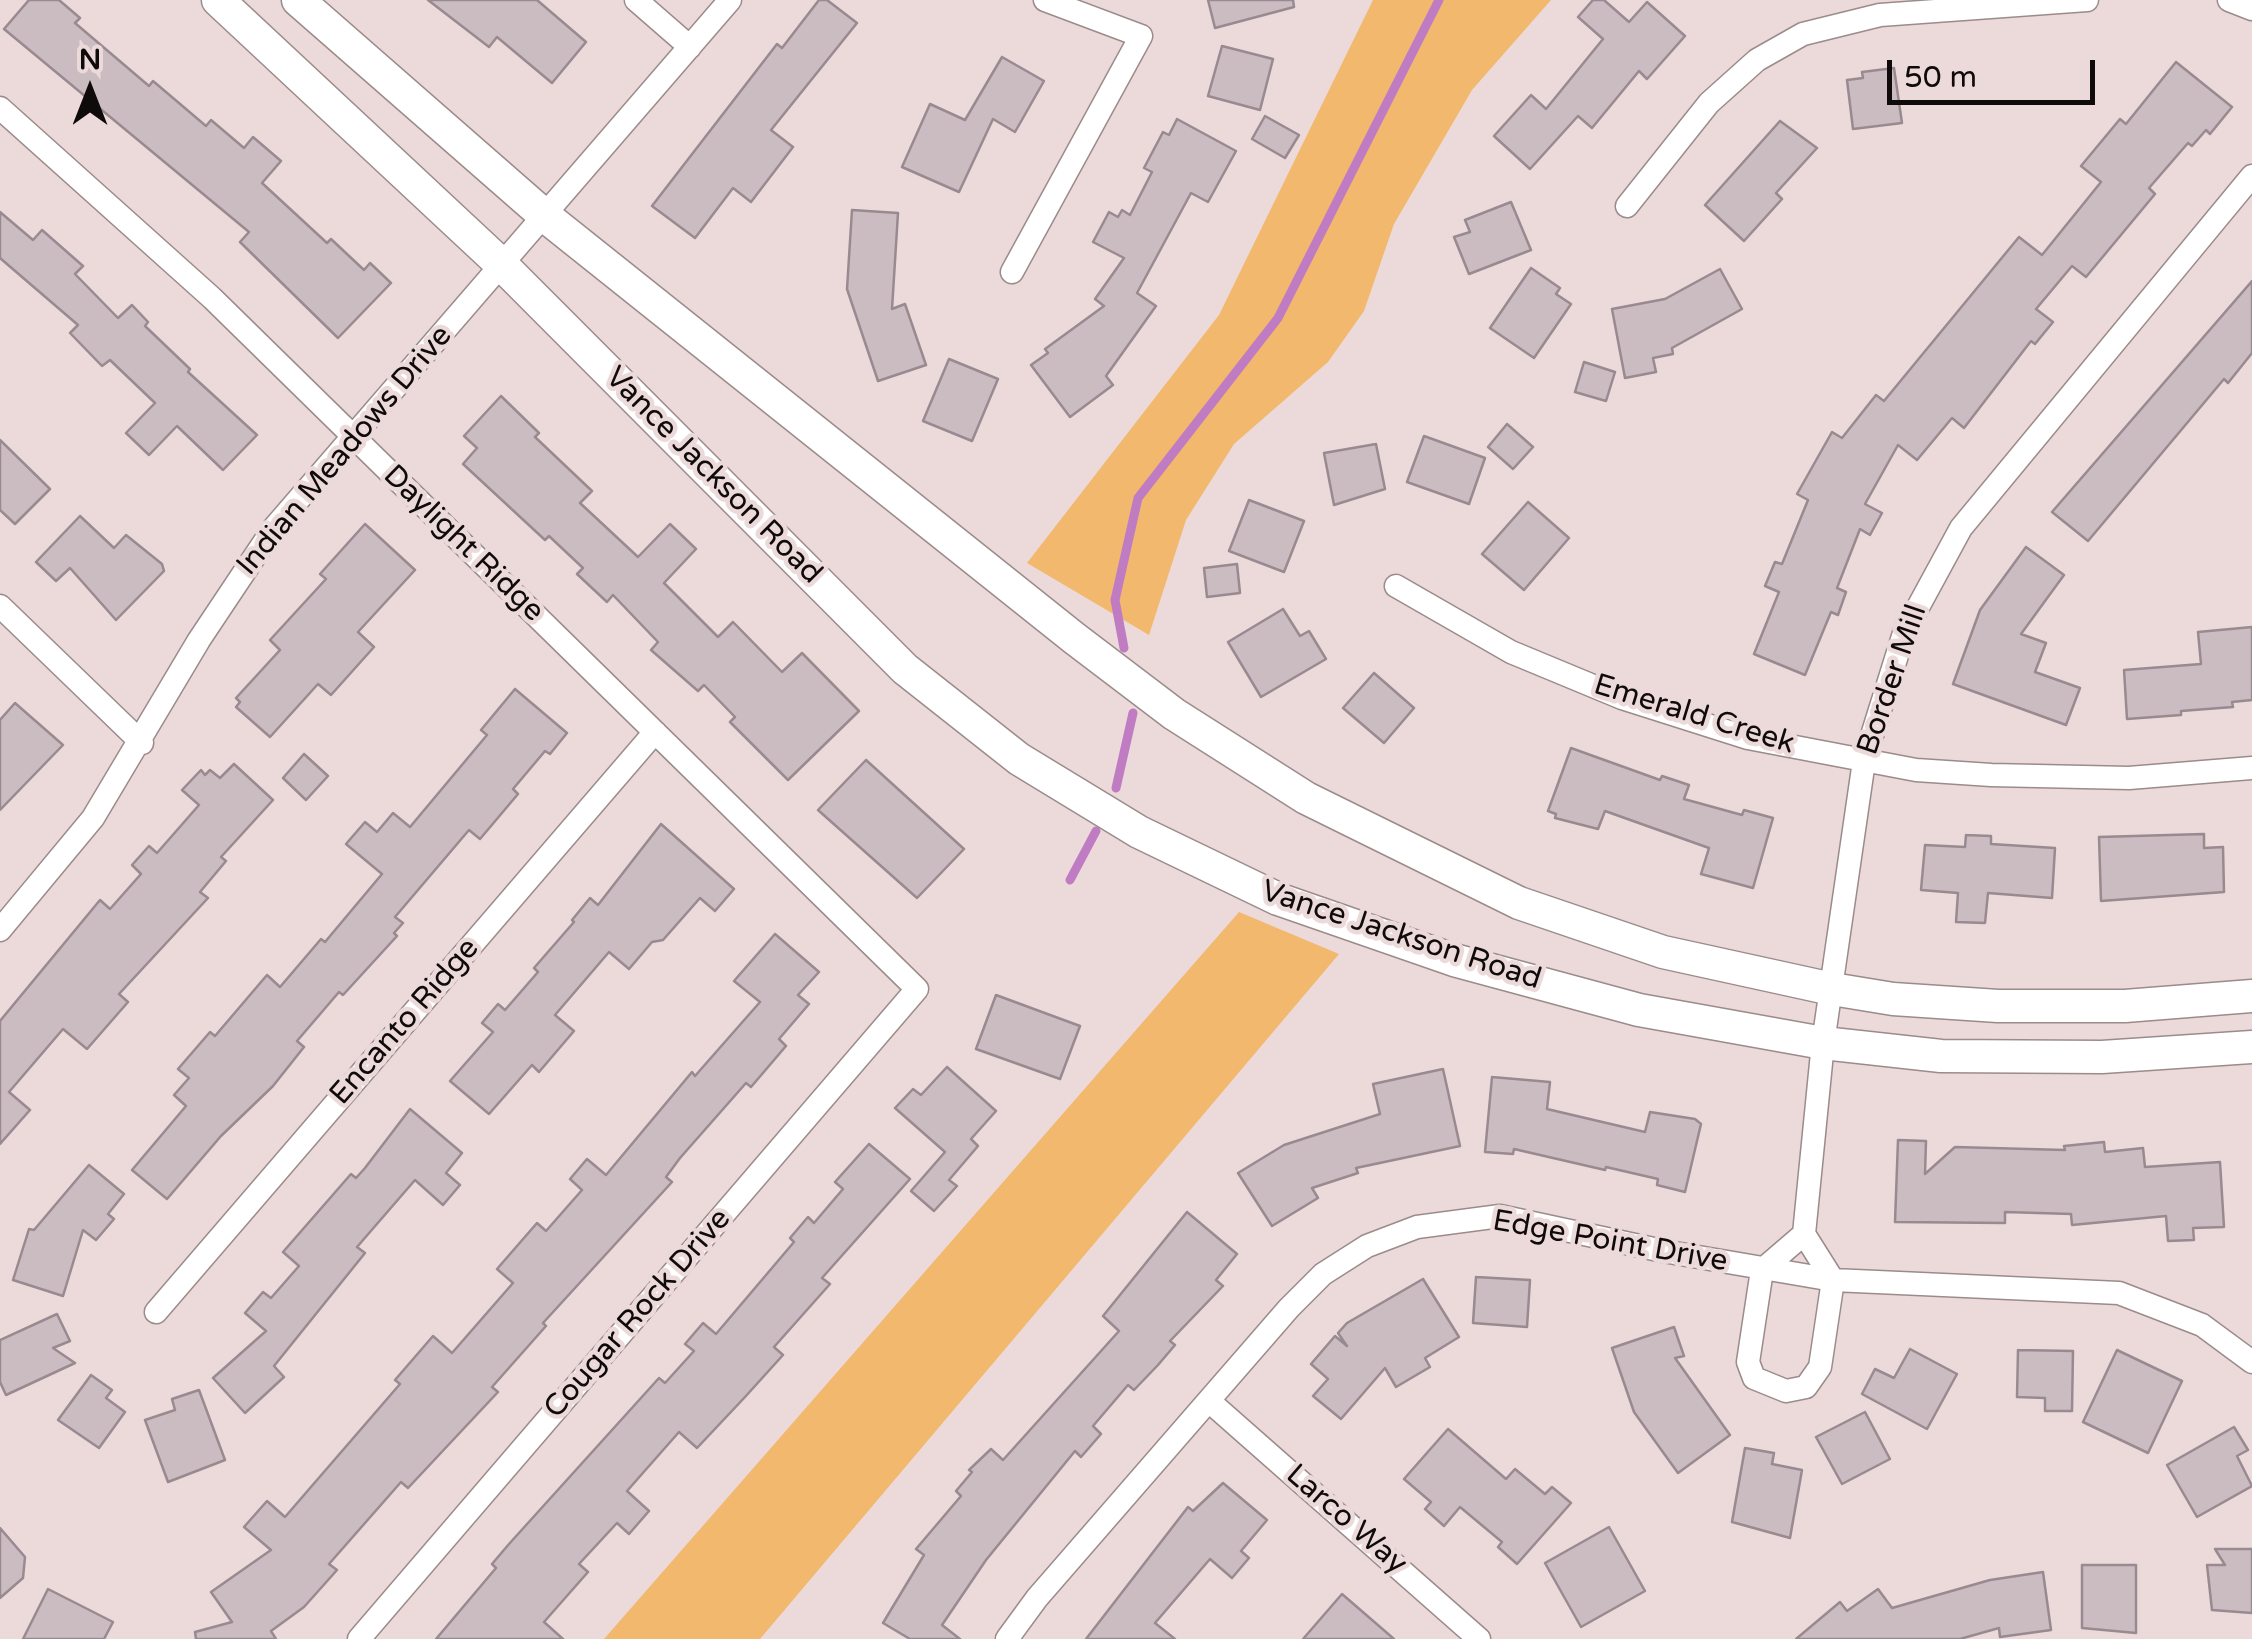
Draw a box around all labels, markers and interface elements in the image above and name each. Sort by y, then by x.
north arrow [40,40,140,140]
scale bar [1892,40,2100,102]
text: N [79,43,101,77]
text: 50 m [1904,59,1977,96]
street label: Indian Meadows Drive [230,319,460,583]
street label: Vance Jackson Road [597,360,829,592]
street label: Daylight Ridge [375,458,551,630]
street label: Border Mill [1851,600,1935,760]
street label: Emerald Creek [1589,667,1799,763]
street label: Vance Jackson Road [1257,874,1545,998]
street label: Encanto Ridge [323,931,487,1113]
street label: Cougar Rock Drive [537,1202,739,1426]
street label: Edge Point Drive [1490,1204,1730,1280]
street label: Larco Way [1278,1458,1414,1582]

